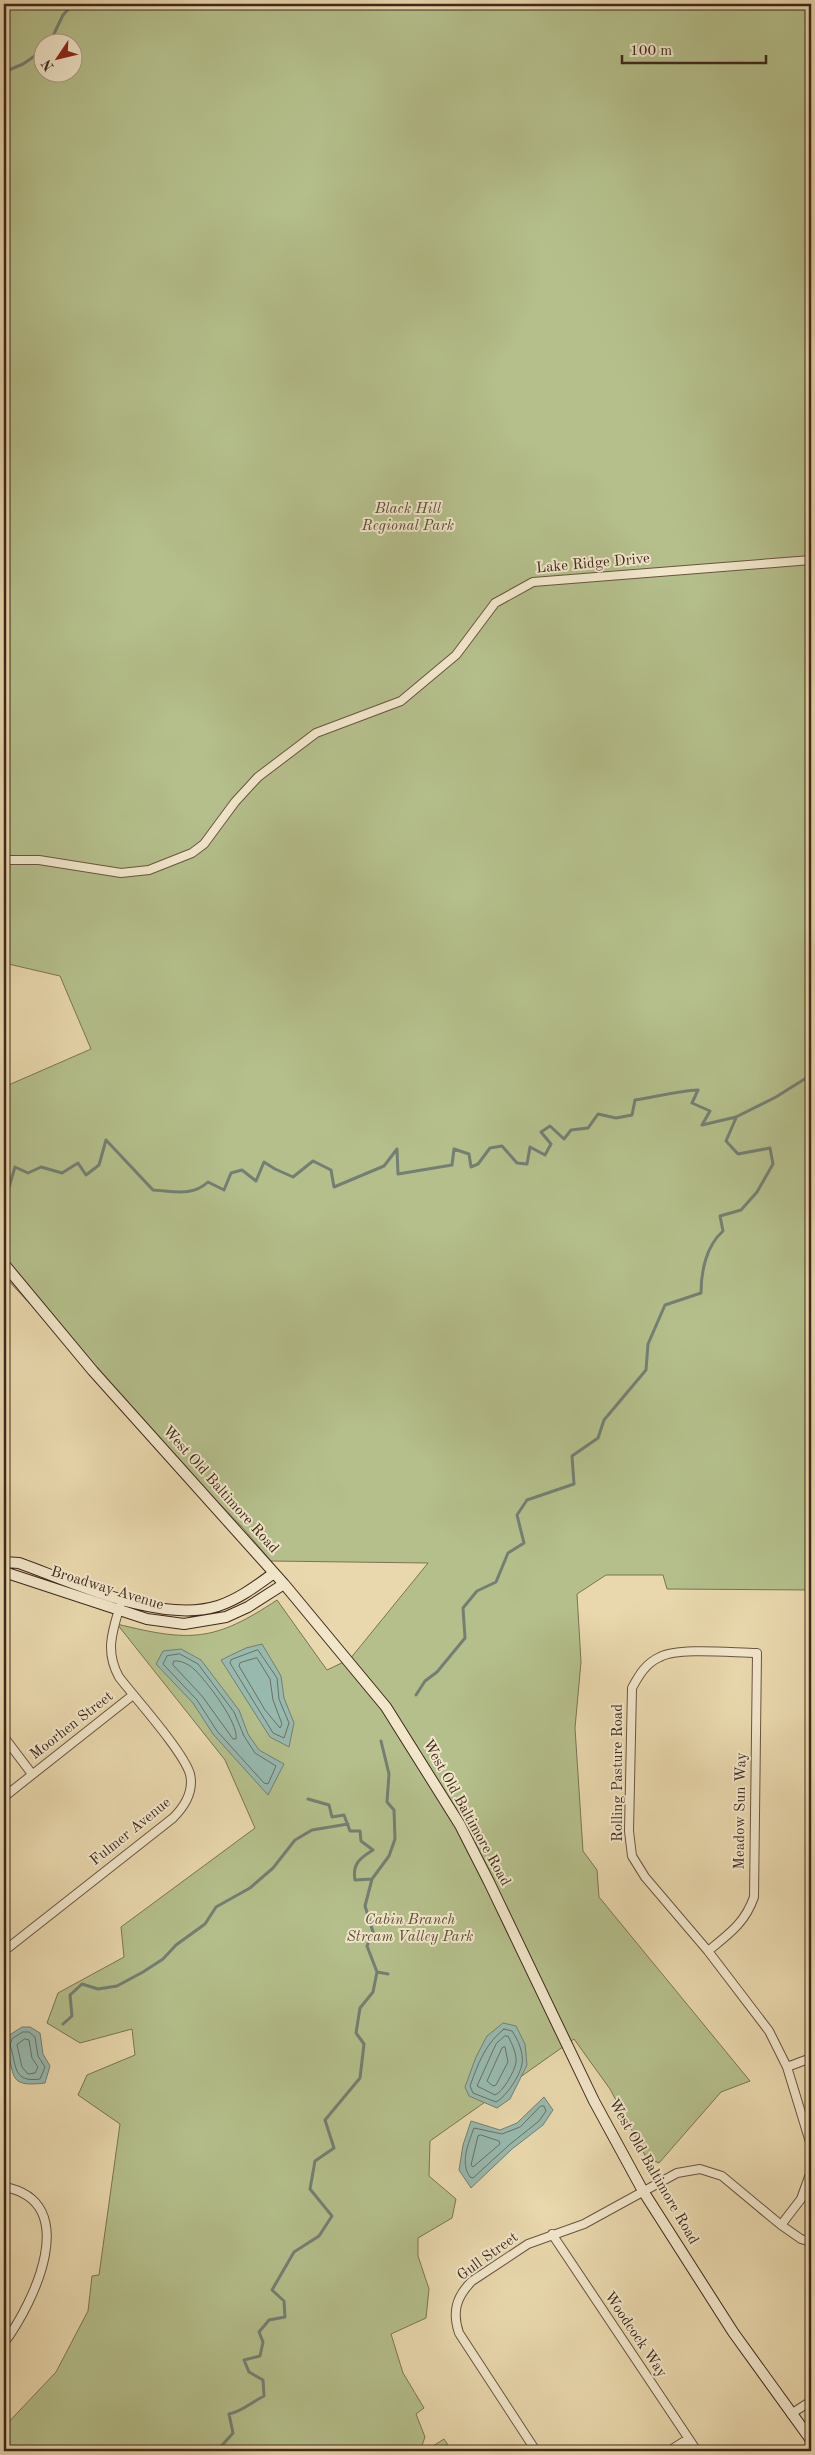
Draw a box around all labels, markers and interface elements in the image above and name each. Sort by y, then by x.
north arrow [32,32,82,82]
scale bar [622,32,766,64]
text: 100 m [630,44,672,59]
text: N [39,56,57,73]
park label: Black Hill Regional Park [361,502,454,534]
street label: Lake Ridge Drive [535,552,651,576]
street label: West Old Baltimore Road [159,1424,281,1557]
street label: Broadway Avenue [49,1565,165,1613]
street label: Moorhen Street [28,1689,116,1763]
street label: Rolling Pasture Road [611,1704,626,1842]
street label: West Old Baltimore Road [419,1737,513,1889]
street label: Meadow Sun Way [732,1752,750,1870]
street label: Fulmer Avenue [88,1795,174,1869]
park label: Cabin Branch Stream Valley Park [347,1913,473,1945]
street label: West Old Baltimore Road [605,2097,701,2247]
street label: Gull Street [455,2230,521,2284]
street label: Woodcock Way [601,2289,669,2381]

